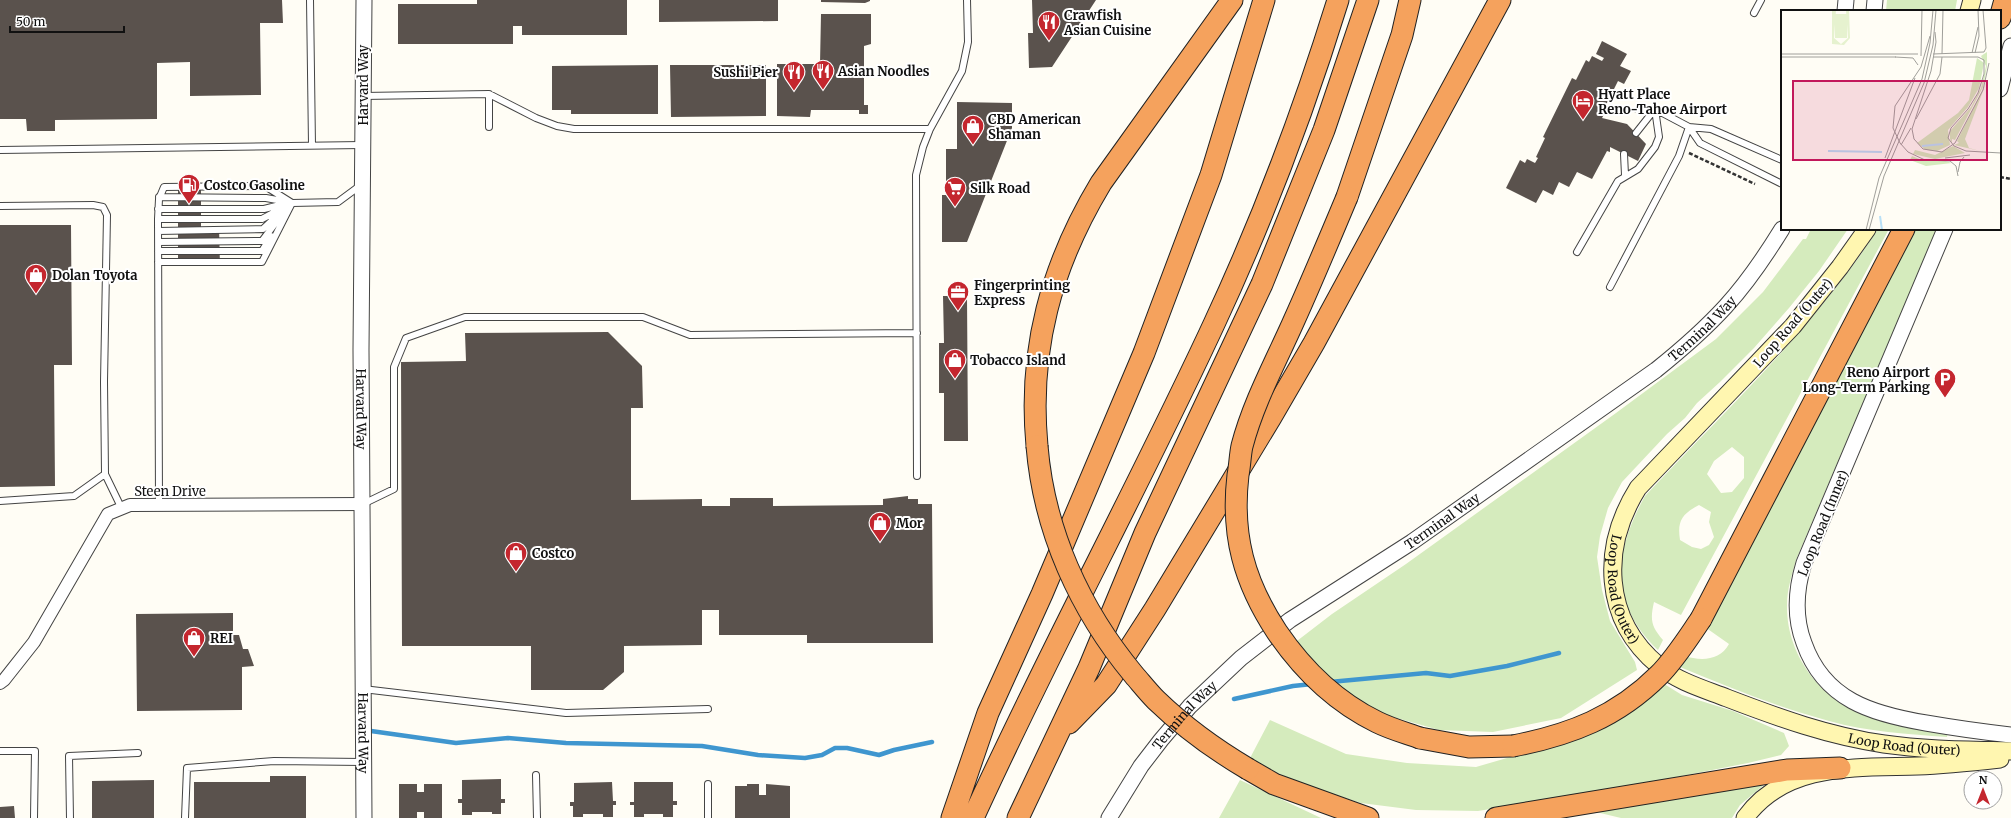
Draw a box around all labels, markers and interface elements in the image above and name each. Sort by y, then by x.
place label: Crawfish Asian Cuisine [1063,7,1151,39]
scale bar [10,8,124,34]
restaurant icon: Crawfish Asian Cuisine [1036,9,1062,42]
inset map [1781,10,2001,230]
text: 50 m [16,14,45,29]
street label: Harvard Way [355,44,372,125]
restaurant icon: Asian Noodles [810,58,836,91]
restaurant icon: Sushi Pier [781,59,807,92]
place label: Asian Noodles [837,63,930,80]
place label: Sushi Pier [713,64,778,81]
place label: Hyatt Place Reno-Tahoe Airport [1598,86,1728,118]
hotel icon: Hyatt Place Reno-Tahoe Airport [1570,88,1596,121]
place label: CBD American Shaman [988,111,1081,143]
shop icon: CBD American Shaman [960,113,986,146]
fuel station icon: Costco Gasoline [176,172,202,205]
supermarket icon: Silk Road [942,175,968,208]
place label: Costco Gasoline [204,177,305,194]
place label: Silk Road [970,180,1030,197]
shop icon: Dolan Toyota [23,262,49,295]
place label: Dolan Toyota [52,267,138,284]
street label: Loop Road (Outer) [1750,275,1836,371]
place label: Fingerprinting Express [974,277,1070,309]
office icon: Fingerprinting Express [945,279,971,312]
street label: Terminal Way [1665,292,1740,365]
shop icon: Tobacco Island [942,347,968,380]
place label: Tobacco Island [970,352,1066,369]
place label: Reno Airport Long-Term Parking [1802,364,1931,396]
parking icon: Reno Airport Long-Term Parking [1932,366,1958,399]
street label: Harvard Way [353,368,370,450]
street label: Loop Road (Inner) [1794,467,1852,579]
street label: Steen Drive [134,483,206,500]
street label: Terminal Way [1401,488,1483,553]
shop icon: Mor [867,510,893,543]
place label: Mor [896,515,923,532]
street label: Loop Road (Outer) [1604,533,1643,647]
shop icon: Costco [503,540,529,573]
place label: Costco [532,545,574,562]
shop icon: REI [181,625,207,658]
place label: REI [210,630,233,647]
street label: Terminal Way [1148,677,1220,753]
street label: Harvard Way [355,692,372,774]
street label: Loop Road (Outer) [1847,729,1961,758]
north arrow [1963,770,2003,810]
text: N [1979,773,1988,787]

